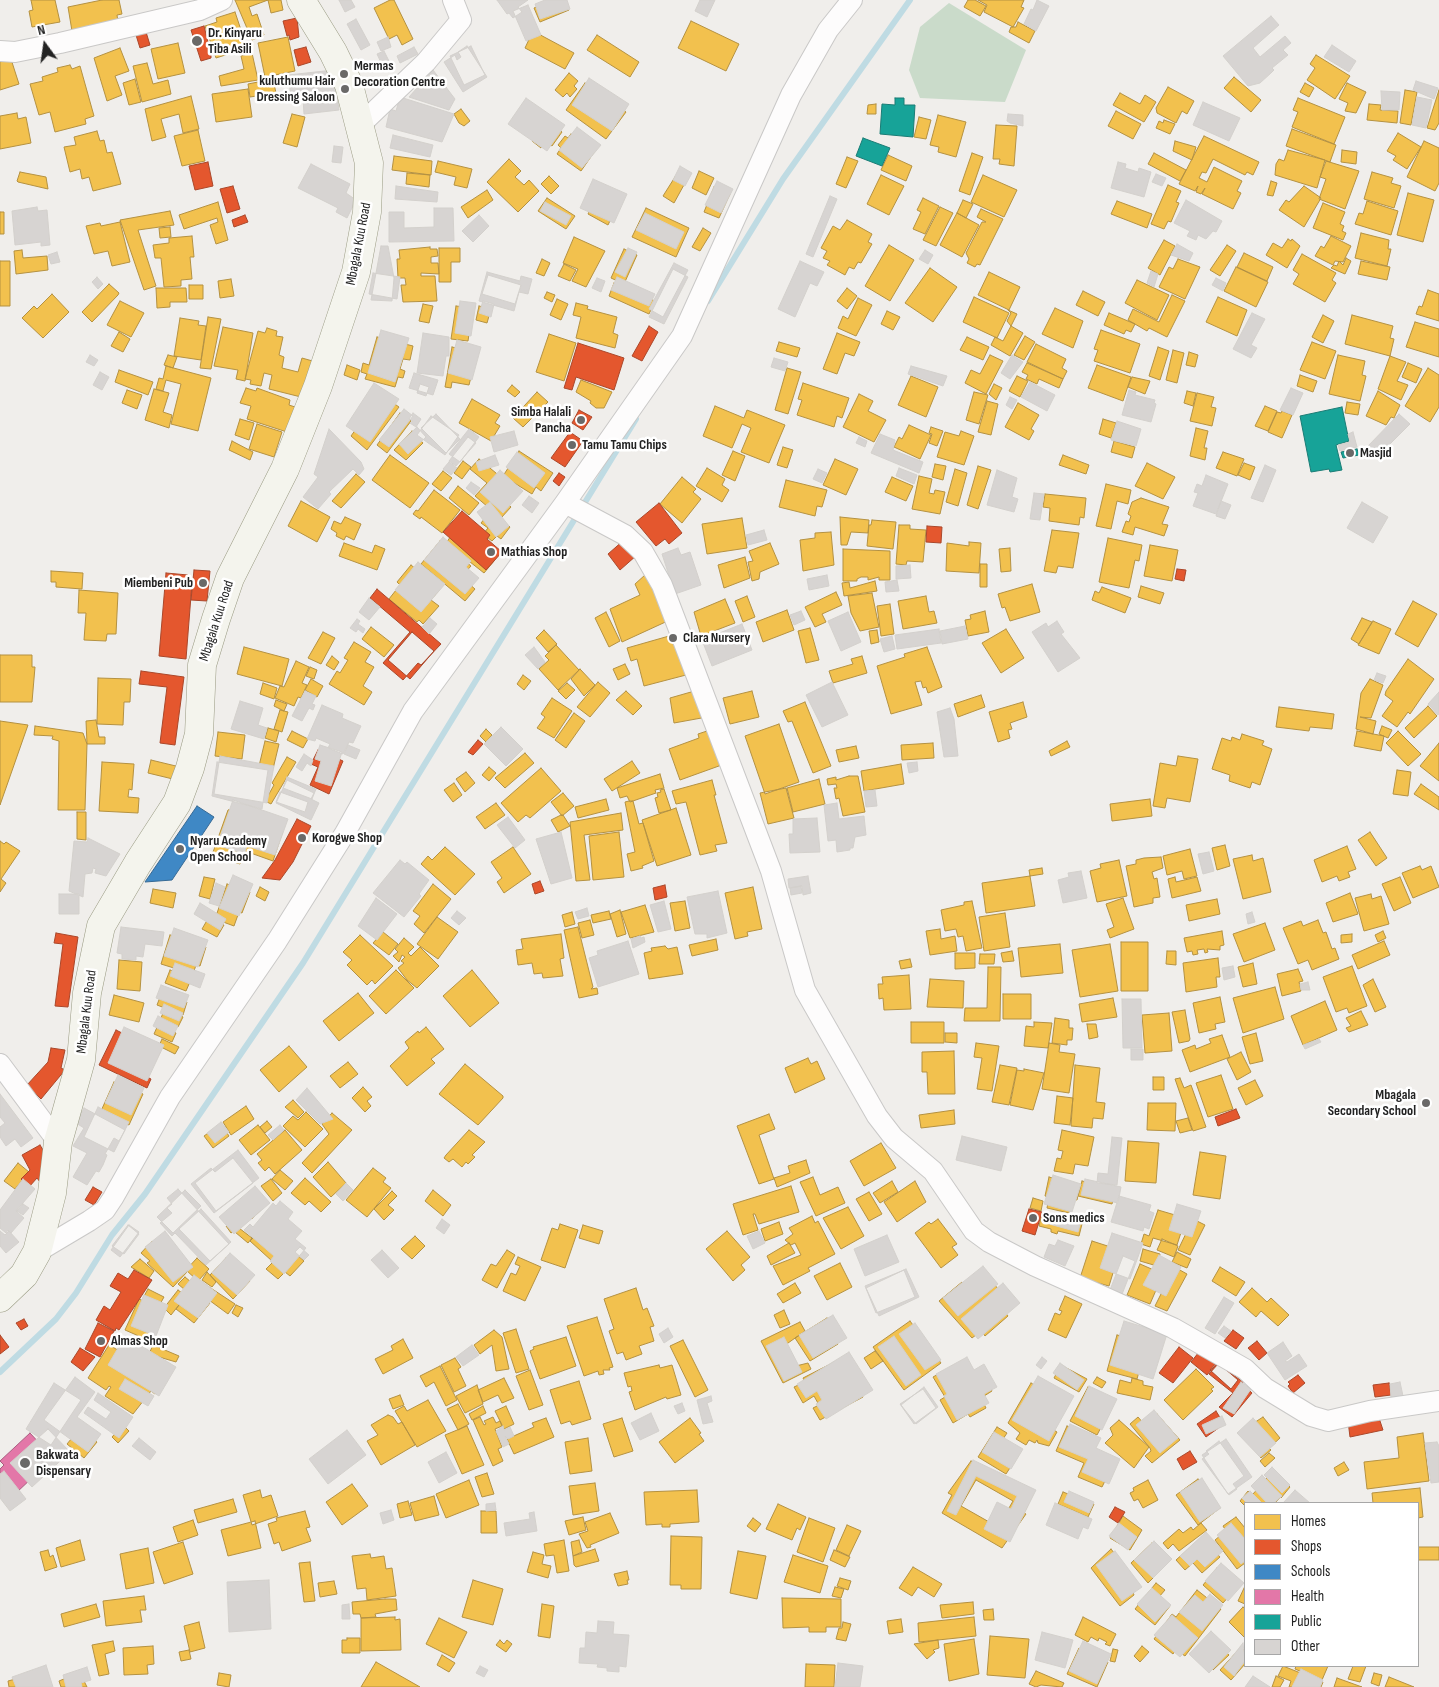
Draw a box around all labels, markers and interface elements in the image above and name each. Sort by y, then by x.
north arrow [20,20,70,70]
text: N [36,21,47,39]
place label: Dr. Kinyaru Tiba Asili [208,25,262,58]
marker: Dr. Kinyaru Tiba Asili [190,34,204,48]
place label: Mermas Decoration Centre [354,58,445,90]
marker: Mermas Decoration Centre [338,68,350,80]
place label: kuluthumu Hair Dressing Saloon [257,73,335,105]
marker: kuluthumu Hair Dressing Saloon [339,83,351,95]
street label: Mbagala Kuu Road [343,201,375,287]
place label: Simba Halali Pancha [511,404,571,437]
marker: Simba Halali Pancha [575,414,587,426]
place label: Tamu Tamu Chips [582,437,667,453]
marker: Tamu Tamu Chips [566,439,578,451]
place label: Masjid [1360,445,1392,461]
marker: Masjid [1344,447,1356,459]
place label: Mathias Shop [501,544,567,560]
marker: Mathias Shop [485,546,497,558]
place label: Miembeni Pub [124,575,193,591]
marker: Miembeni Pub [197,577,209,589]
street label: Mbagala Kuu Road [196,578,238,664]
place label: Clara Nursery [683,630,750,646]
marker: Clara Nursery [667,632,679,644]
place label: Korogwe Shop [312,830,382,846]
marker: Korogwe Shop [296,832,308,844]
place label: Nyaru Academy Open School [190,833,267,866]
marker: Nyaru Academy Open School [174,843,186,855]
street label: Mbagala Kuu Road [74,969,100,1055]
place label: Mbagala Secondary School [1328,1087,1416,1120]
marker: Mbagala Secondary School [1420,1097,1432,1109]
place label: Sons medics [1043,1210,1105,1226]
marker: Sons medics [1027,1212,1039,1224]
place label: Almas Shop [111,1333,168,1349]
marker: Almas Shop [95,1335,107,1347]
place label: Bakwata Dispensary [36,1447,91,1480]
marker: Bakwata Dispensary [18,1456,32,1470]
legend [1244,1502,1419,1667]
text: Homes [1291,1512,1326,1531]
text: Shops [1291,1537,1322,1556]
text: Schools [1291,1562,1330,1581]
text: Health [1291,1587,1324,1606]
text: Public [1291,1612,1322,1631]
text: Other [1291,1637,1320,1656]

